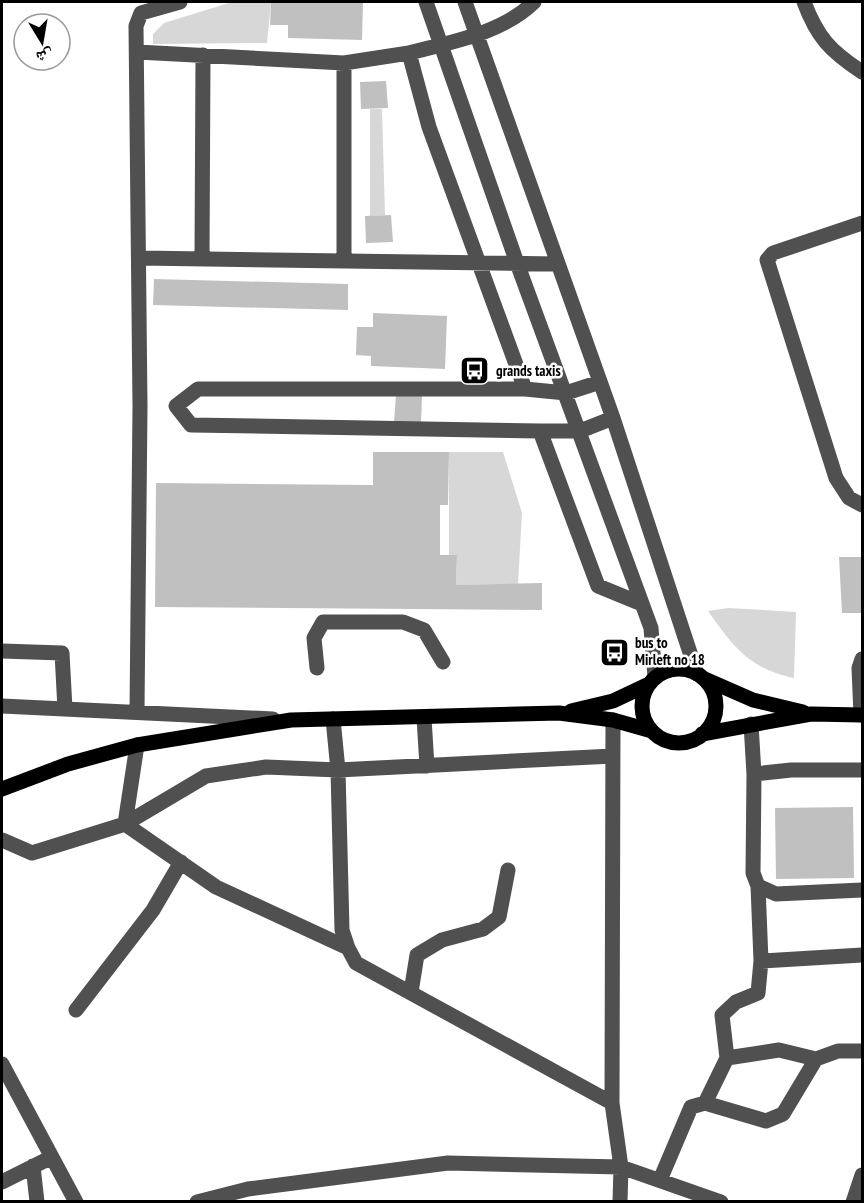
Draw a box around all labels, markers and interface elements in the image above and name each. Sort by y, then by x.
north arrow [12,12,72,72]
text: ش [35,45,55,68]
bus stop icon: grands taxis [459,355,491,387]
place label: grands taxis [496,361,561,380]
place label: bus to Mirleft no 18 [635,633,705,669]
bus stop icon: bus to Mirleft no 18 [598,636,630,668]

